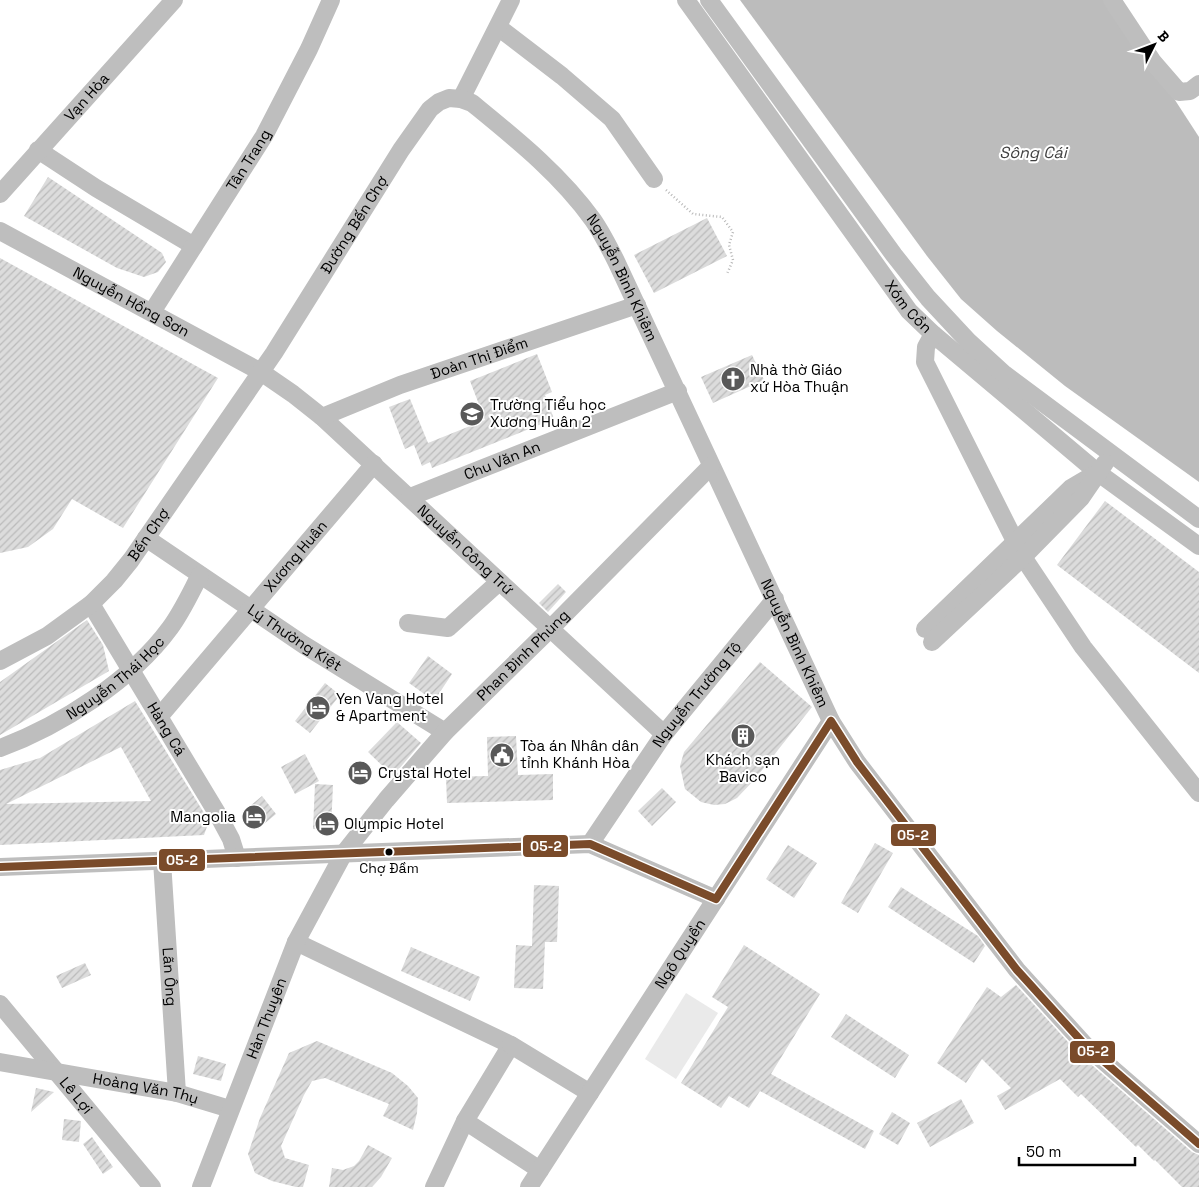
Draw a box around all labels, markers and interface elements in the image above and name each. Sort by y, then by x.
north arrow [1129,20,1179,70]
text: B [1154,27,1173,46]
street label: Vạn Hòa [60,69,113,125]
street label: Tân Trang [222,126,275,194]
water label: Sông Cái [999,142,1069,163]
street label: Đường Bến Chợ [316,172,392,277]
street label: Nguyễn Bình Khiêm [583,210,662,344]
street label: Nguyễn Hồng Sơn [70,262,193,341]
street label: Xóm Cồn [881,276,936,337]
street label: Đoàn Thị Điểm [428,333,530,383]
place label: Nhà thờ Giáo xứ Hòa Thuận [750,360,849,396]
church icon: Nhà thờ Giáo xứ Hòa Thuận [720,366,746,392]
place label: Trường Tiểu học Xương Huân 2 [490,395,606,431]
school or university icon: Trường Tiểu học Xương Huân 2 [459,401,485,427]
street label: Chu Văn An [461,436,543,484]
street label: Nguyễn Công Trứ [414,500,518,599]
street label: Bến Chợ [123,504,173,565]
street label: Xương Huân [260,516,331,596]
street label: Nguyễn Bình Khiêm [757,576,833,710]
street label: Lý Thường Kiệt [244,600,346,675]
street label: Phan Đình Phùng [473,605,573,704]
street label: Nguyễn Thái Học [62,632,168,723]
street label: Nguyễn Trường Tộ [648,637,745,751]
place label: Yen Vang Hotel & Apartment [336,689,444,725]
hotel icon: Yen Vang Hotel & Apartment [305,695,331,721]
street label: Hàng Cá [143,698,190,759]
building icon: Khách sạn Bavico [730,723,756,749]
place label: Tòa án Nhân dân tỉnh Khánh Hòa [520,736,639,772]
public building icon: Tòa án Nhân dân tỉnh Khánh Hòa [489,742,515,768]
place label: Khách sạn Bavico [706,750,780,786]
hotel icon: Crystal Hotel [347,760,373,786]
place label: Crystal Hotel [378,763,471,782]
hotel icon: Mangolia [241,804,267,830]
place label: Mangolia [170,807,236,826]
hotel icon: Olympic Hotel [314,811,340,837]
place label: Olympic Hotel [344,814,444,833]
line badge: 05-2 [890,823,937,847]
text: 05-2 [897,826,929,844]
line badge: 05-2 [522,834,569,858]
text: 05-2 [530,837,562,855]
marker: Chợ Đầm [384,847,394,857]
line badge: 05-2 [158,848,206,872]
text: 05-2 [166,851,198,869]
place label: Chợ Đầm [359,859,419,877]
street label: Ngô Quyền [650,915,709,992]
street label: Lãn Ông [159,947,181,1007]
street label: Hàn Thuyên [242,975,290,1061]
line badge: 05-2 [1069,1040,1116,1064]
text: 05-2 [1077,1042,1109,1060]
street label: Hoàng Văn Thụ [91,1068,201,1108]
street label: Lê Lợi [56,1073,97,1118]
scale bar [1019,1134,1135,1166]
text: 50 m [1026,1142,1061,1161]

